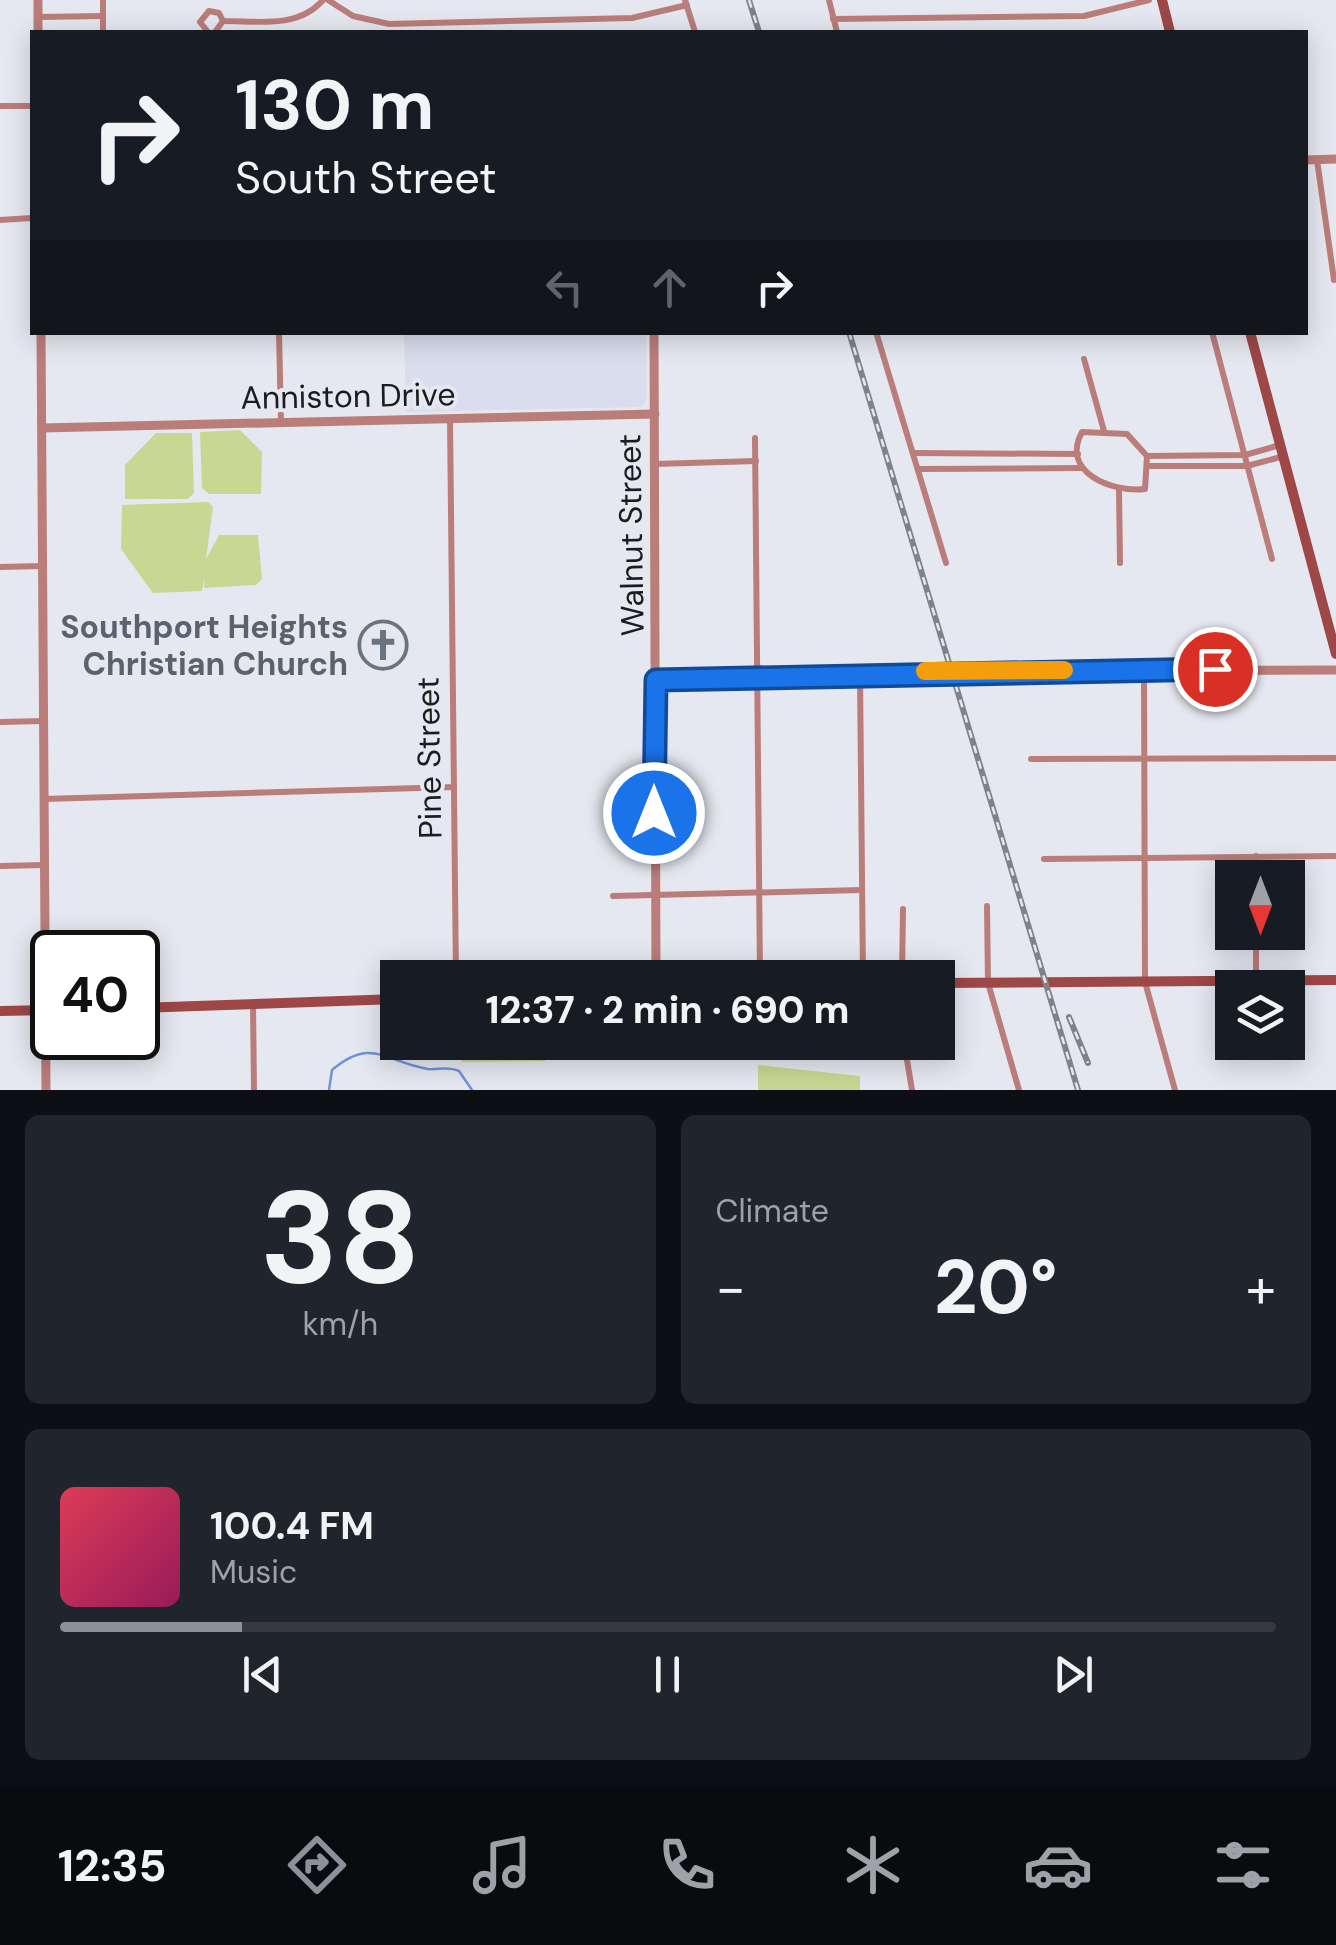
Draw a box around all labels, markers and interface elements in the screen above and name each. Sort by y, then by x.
text: 130 m [235,60,434,151]
icon: right [70,70,200,200]
text: South Street [235,148,497,207]
icon: left [537,260,592,315]
icon: ahead [642,260,697,315]
icon: right [747,260,802,315]
street label: Anniston Drive [240,373,456,419]
street label: Walnut Street [608,433,654,637]
place label: Southport Heights Christian Church [60,606,348,685]
church icon: Southport Heights Christian Church [357,619,409,671]
pin [1173,627,1258,712]
icon: arrive [1188,642,1243,697]
street label: Pine Street [407,677,451,839]
position arrow [602,761,706,865]
north arrow [1215,860,1305,950]
map controls [1215,860,1305,1060]
speed limit sign: 40 [30,930,160,1060]
button: layers [1215,970,1305,1060]
text: 12:37 · 2 min · 690 m [486,985,849,1035]
text: 38 [260,1153,421,1322]
text: Climate [716,1190,829,1232]
text: 20° [934,1239,1057,1336]
text: − [716,1252,746,1324]
text: + [1246,1252,1276,1324]
text: km/h [302,1303,378,1345]
text: 100.4 FM [210,1501,374,1551]
text: Music [210,1551,297,1593]
icon: previous [235,1647,290,1702]
icon: pause [640,1647,695,1702]
icon: next [1046,1647,1101,1702]
icon: directions [282,1830,352,1900]
icon: music [467,1830,537,1900]
icon: phone [652,1830,722,1900]
icon: climate [838,1830,908,1900]
icon: car [1023,1830,1093,1900]
icon: filters [1208,1830,1278,1900]
text: 12:35 [58,1836,167,1895]

